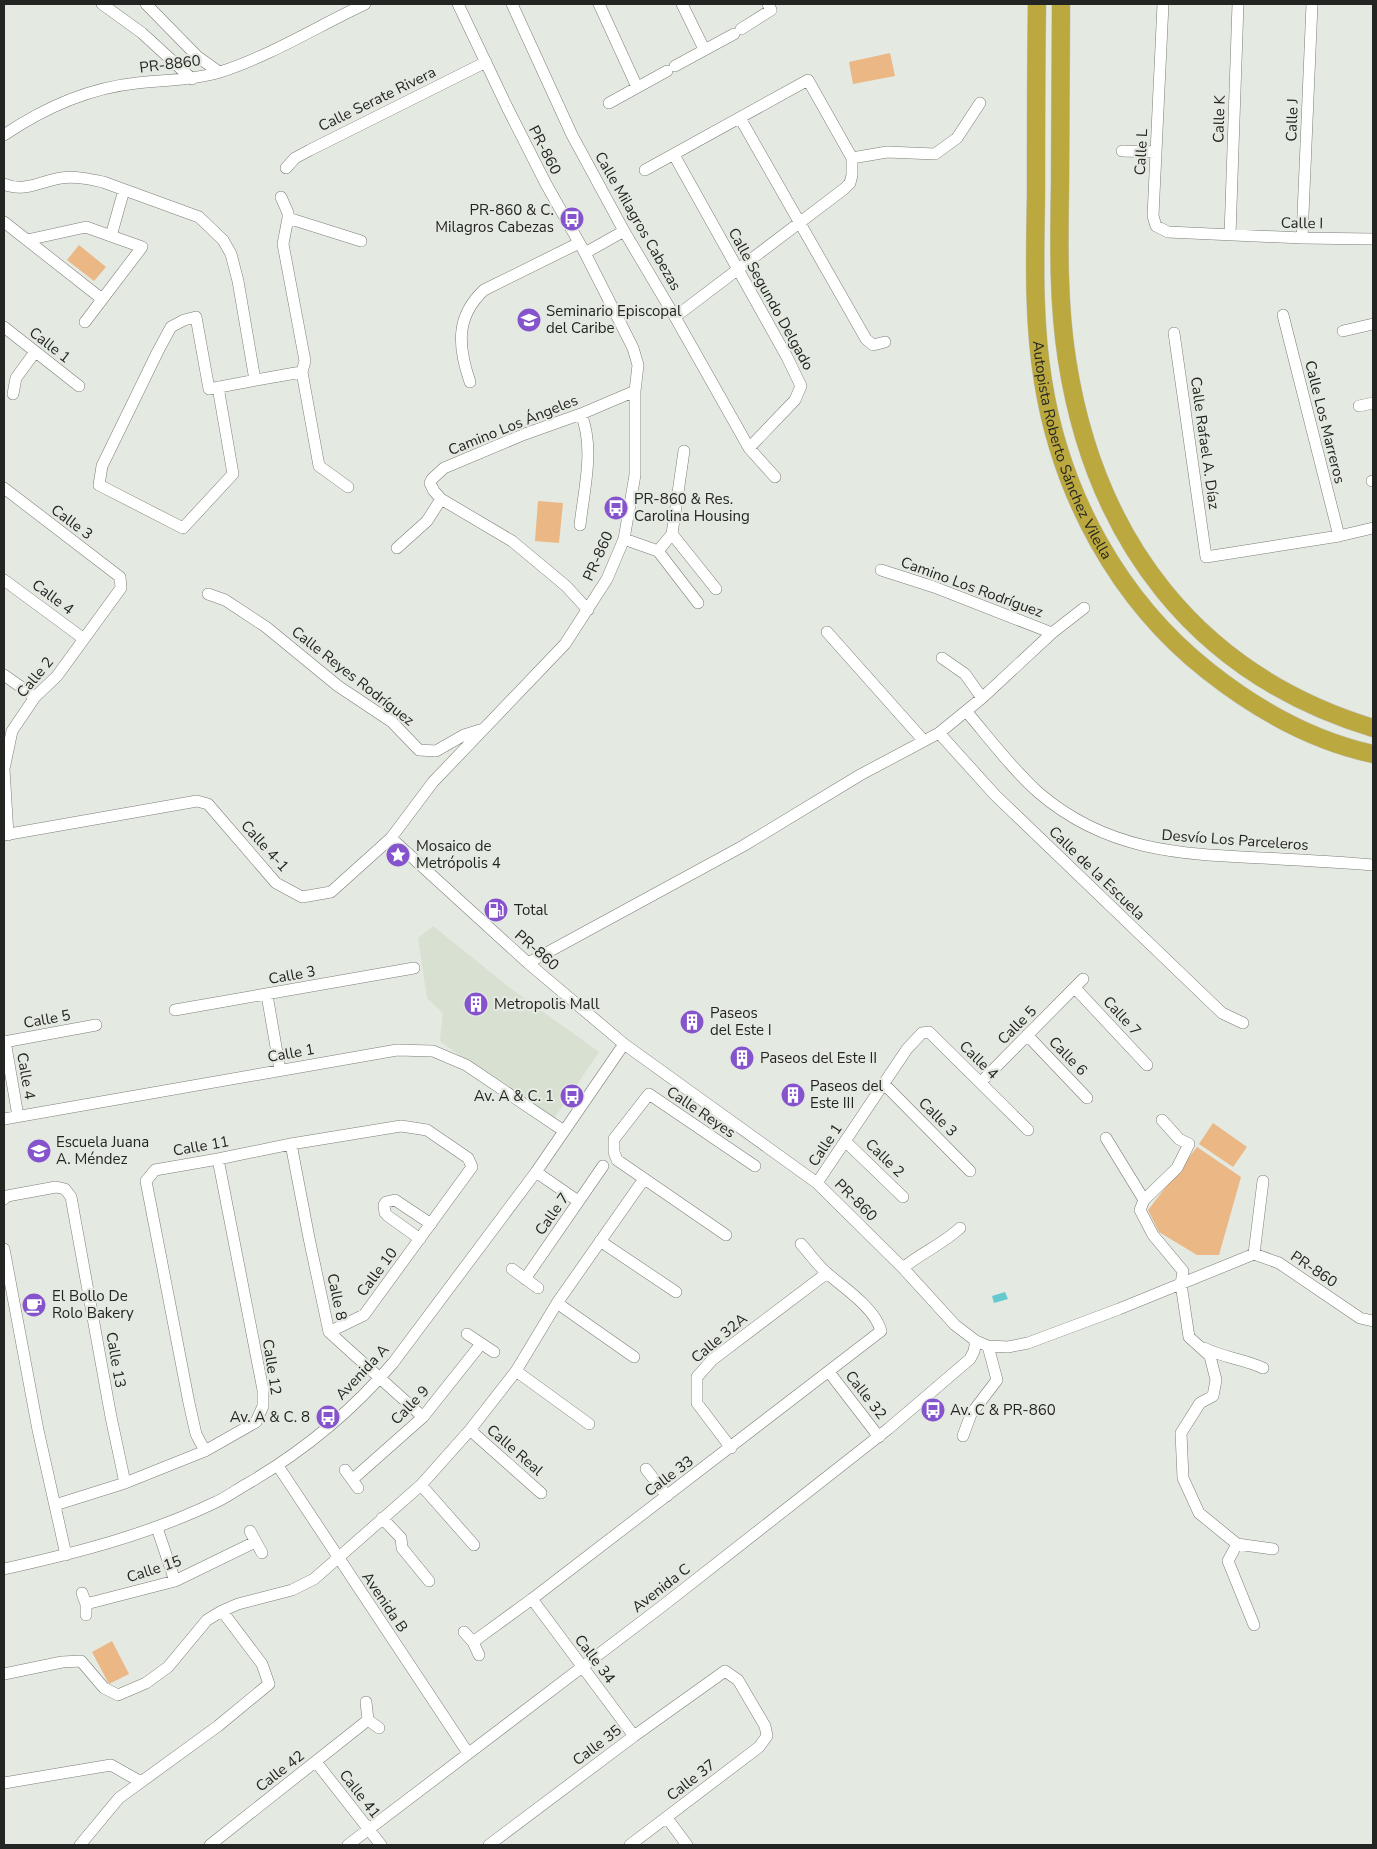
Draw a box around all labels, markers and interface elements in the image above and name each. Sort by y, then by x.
street label: PR-8860 [138,50,202,78]
street label: Calle Serate Rivera [315,62,439,136]
street label: Calle K [1208,94,1230,143]
street label: Calle J [1281,98,1303,142]
street label: PR-860 [524,122,566,178]
street label: Calle L [1130,128,1152,176]
street label: Calle Milagros Cabezas [590,148,686,294]
place label: PR-860 & C. Milagros Cabezas [435,200,554,237]
bus stop icon: PR-860 & C. Milagros Cabezas [559,206,585,232]
street label: Calle I [1281,213,1323,233]
street label: Calle Segundo Delgado [724,224,818,374]
place label: Seminario Episcopal del Caribe [546,301,682,338]
school or university icon: Seminario Episcopal del Caribe [516,307,542,333]
street label: Calle 1 [25,323,75,367]
street label: Autopista Roberto Sánchez Vilella [1028,340,1117,563]
street label: Calle Los Marreros [1300,358,1350,486]
street label: Calle Rafael A. Díaz [1186,375,1224,511]
street label: Camino Los Ángeles [445,390,581,460]
place label: PR-860 & Res. Carolina Housing [634,489,750,526]
bus stop icon: PR-860 & Res. Carolina Housing [603,495,629,521]
street label: Calle 3 [47,500,97,544]
street label: PR-860 [578,528,618,584]
street label: Camino Los Rodríguez [898,552,1046,622]
street label: Calle 4 [28,575,78,619]
street label: Calle Reyes Rodríguez [287,622,419,730]
street label: Calle 2 [12,652,58,702]
street label: Calle 4-1 [237,816,293,876]
street label: Calle de la Escuela [1044,822,1150,924]
street label: Desvío Los Parceleros [1161,825,1309,855]
place label: Mosaico de Metrópolis 4 [416,836,501,873]
place icon: Mosaico de Metrópolis 4 [385,842,411,868]
fuel station icon: Total [483,897,509,923]
place label: Total [514,900,548,920]
street label: PR-860 [511,925,563,975]
street label: Calle 3 [267,961,317,989]
building icon: Metropolis Mall [463,991,489,1017]
street label: Calle 7 [1099,992,1145,1040]
place label: Metropolis Mall [494,994,600,1014]
street label: Calle 5 [993,1001,1041,1049]
place label: Paseos del Este I [710,1003,772,1040]
street label: Calle 5 [22,1005,72,1033]
building icon: Paseos del Este I [679,1009,705,1035]
street label: Calle 6 [1044,1032,1092,1080]
street label: Calle 4 [955,1036,1003,1084]
street label: Calle 1 [266,1039,316,1067]
building icon: Paseos del Este II [729,1045,755,1071]
place label: Paseos del Este II [760,1048,877,1068]
street label: Calle 4 [12,1051,40,1101]
place label: Paseos del Este III [810,1076,883,1113]
street label: Calle Reyes [663,1082,739,1142]
building icon: Paseos del Este III [780,1082,806,1108]
bus stop icon: Av. A & C. 1 [559,1083,585,1109]
place label: Av. A & C. 1 [474,1086,554,1106]
street label: Calle 3 [914,1093,962,1141]
street label: Calle 1 [803,1120,847,1170]
street label: Calle 11 [171,1131,231,1161]
place label: Escuela Juana A. Méndez [56,1132,149,1169]
street label: Calle 2 [861,1134,909,1182]
school or university icon: Escuela Juana A. Méndez [26,1138,52,1164]
street label: PR-860 [830,1174,882,1226]
street label: Calle 7 [530,1189,574,1239]
street label: Calle 10 [352,1243,402,1301]
street label: PR-860 [1287,1246,1341,1292]
street label: Calle 8 [322,1272,352,1322]
place label: El Bollo De Rolo Bakery [52,1286,134,1323]
cafe icon: El Bollo De Rolo Bakery [21,1292,47,1318]
street label: Calle 32A [687,1309,751,1367]
street label: Calle 13 [101,1330,131,1390]
street label: Calle 12 [258,1338,286,1396]
street label: Avenida A [331,1340,393,1404]
street label: Calle 32 [841,1367,891,1423]
street label: Calle 9 [386,1381,434,1429]
bus stop icon: Av. C & PR-860 [920,1397,946,1423]
place label: Av. C & PR-860 [950,1400,1056,1420]
bus stop icon: Av. A & C. 8 [315,1404,341,1430]
place label: Av. A & C. 8 [230,1407,310,1427]
street label: Calle Real [483,1420,548,1480]
street label: Calle 33 [640,1451,698,1501]
street label: Calle 15 [124,1551,184,1587]
street label: Avenida C [628,1559,694,1617]
street label: Avenida B [357,1568,413,1636]
street label: Calle 34 [570,1630,620,1688]
street label: Calle 35 [568,1720,626,1770]
street label: Calle 42 [252,1746,308,1796]
street label: Calle 37 [663,1755,719,1805]
street label: Calle 41 [335,1766,385,1822]

